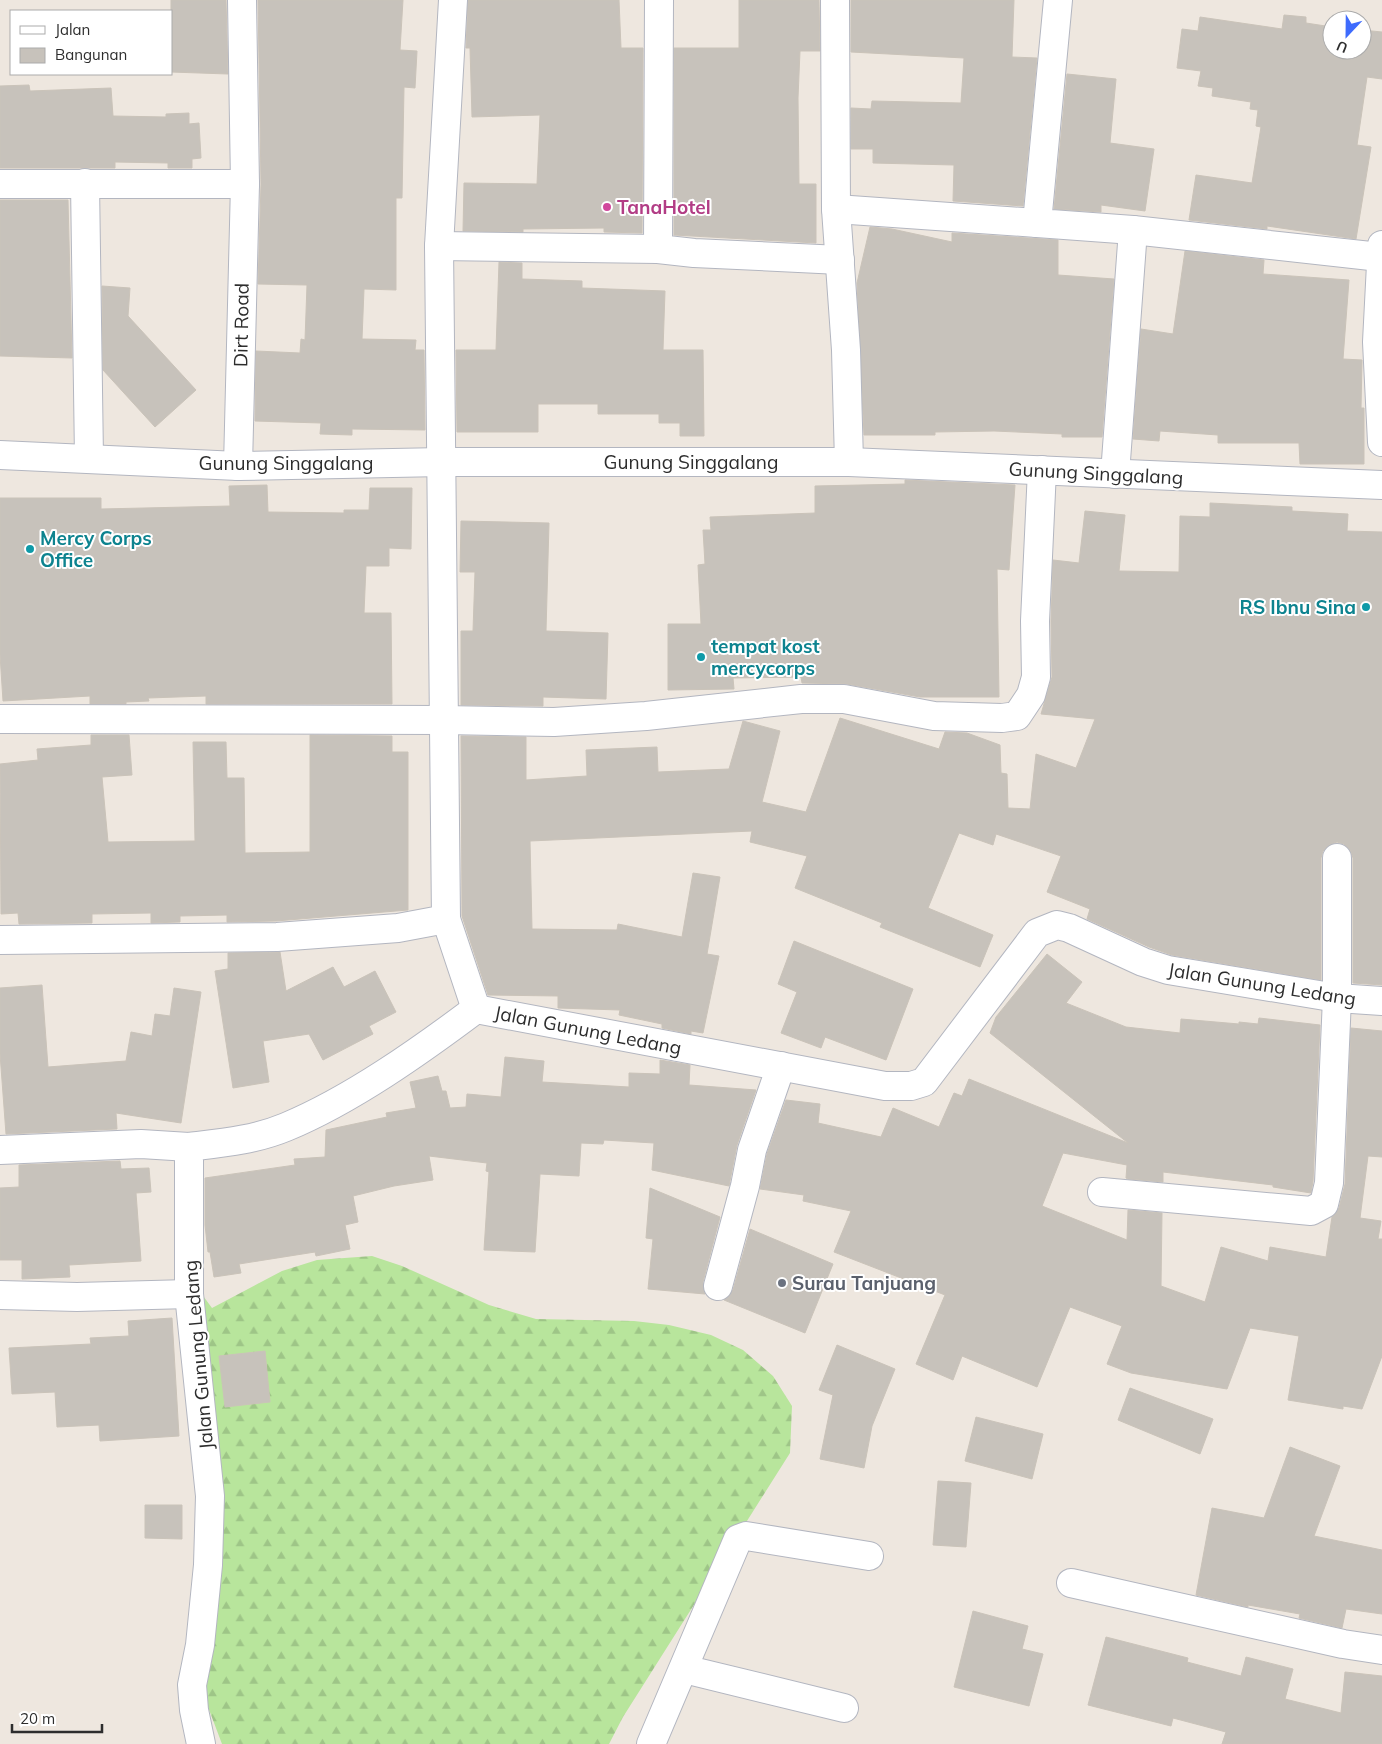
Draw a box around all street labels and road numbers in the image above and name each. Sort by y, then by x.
street label: Dirt Road [228,283,254,367]
street label: Gunung Singgalang [604,450,778,474]
street label: Gunung Singgalang [199,451,373,475]
street label: Gunung Singgalang [1008,456,1184,490]
street label: Jalan Gunung Ledang [1166,957,1358,1011]
street label: Jalan Gunung Ledang [492,1000,684,1060]
street label: Jalan Gunung Ledang [178,1259,218,1451]

